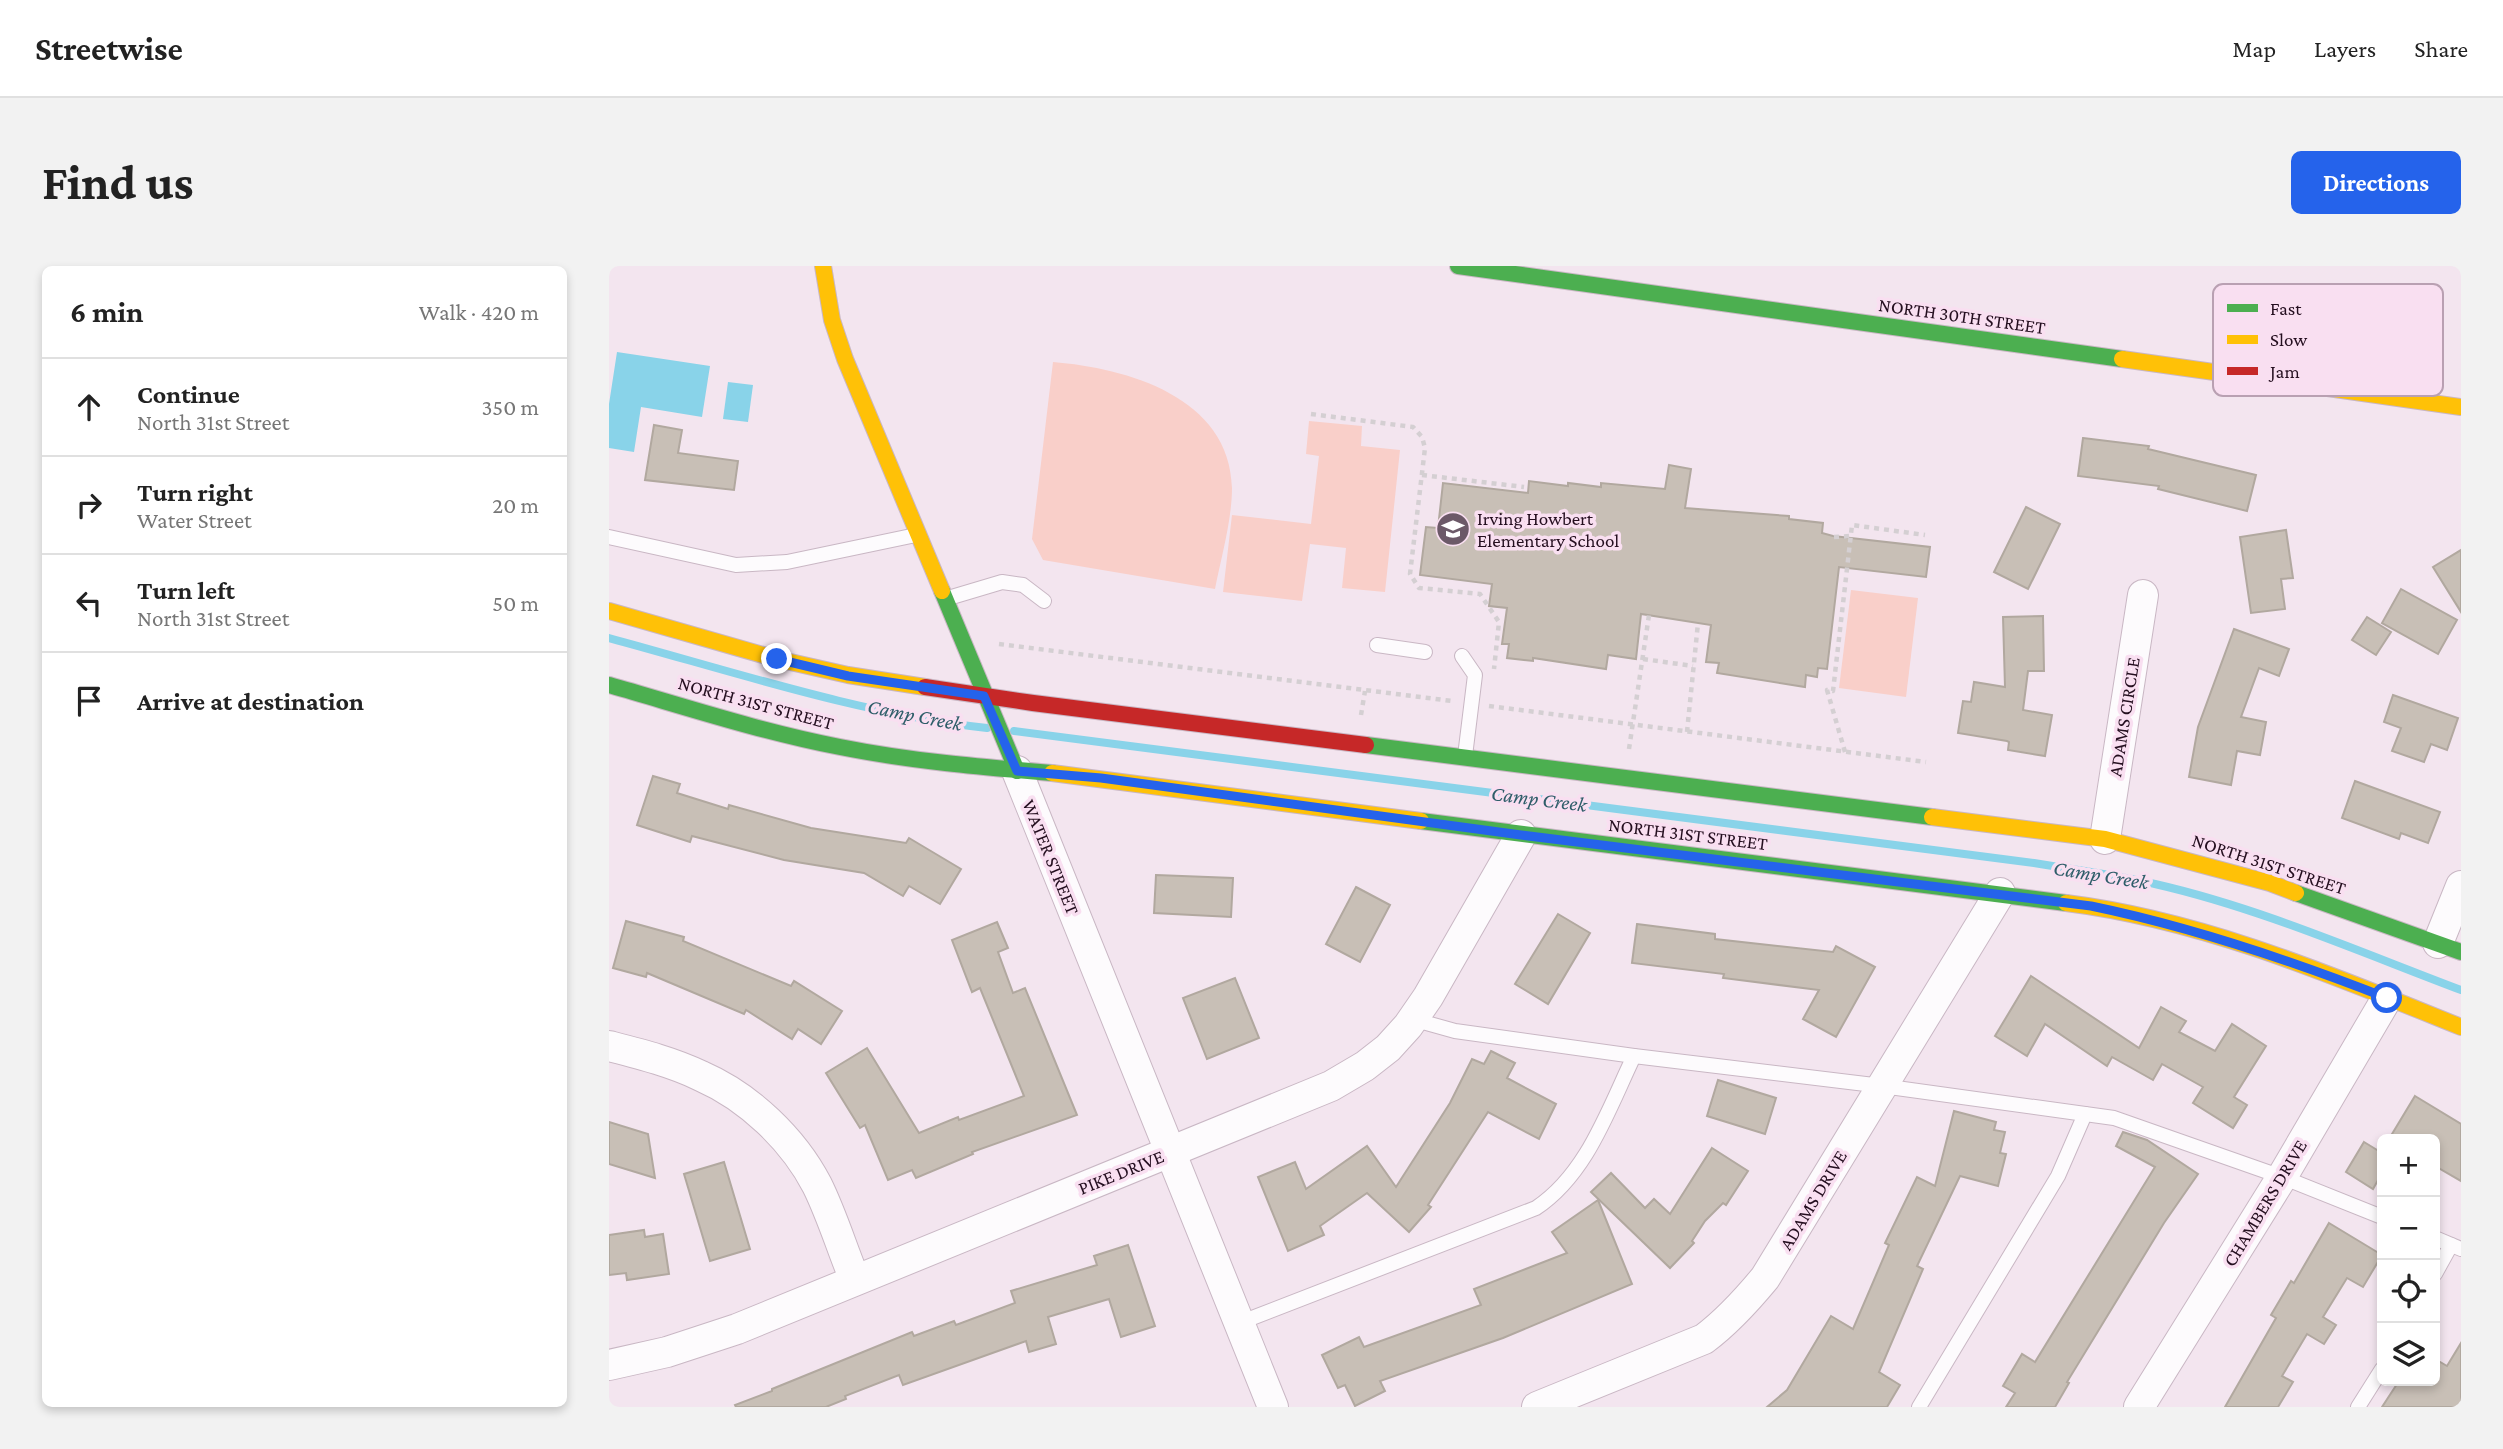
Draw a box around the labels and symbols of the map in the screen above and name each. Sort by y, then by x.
legend [2213,284,2443,396]
street label: NORTH 30TH STREET [1877,294,2047,338]
text: Fast [2270,298,2302,319]
text: Slow [2270,329,2307,350]
text: Jam [2268,361,2300,382]
place label: Irving Howbert Elementary School [1477,508,1619,551]
school or university icon: Irving Howbert Elementary School [1434,510,1472,548]
route end [761,643,792,674]
street label: ADAMS CIRCLE [2104,656,2144,778]
street label: NORTH 31ST STREET [676,672,837,734]
water label: Camp Creek [866,694,965,736]
water label: Camp Creek [1490,781,1589,817]
street label: WATER STREET [1018,796,1084,918]
street label: NORTH 31ST STREET [1607,814,1769,854]
street label: NORTH 31ST STREET [2190,829,2349,899]
water label: Camp Creek [2052,856,2151,894]
route start [2371,982,2402,1013]
street label: CHAMBERS DRIVE [2219,1136,2311,1270]
street label: PIKE DRIVE [1075,1145,1167,1199]
street label: ADAMS DRIVE [1775,1146,1851,1254]

